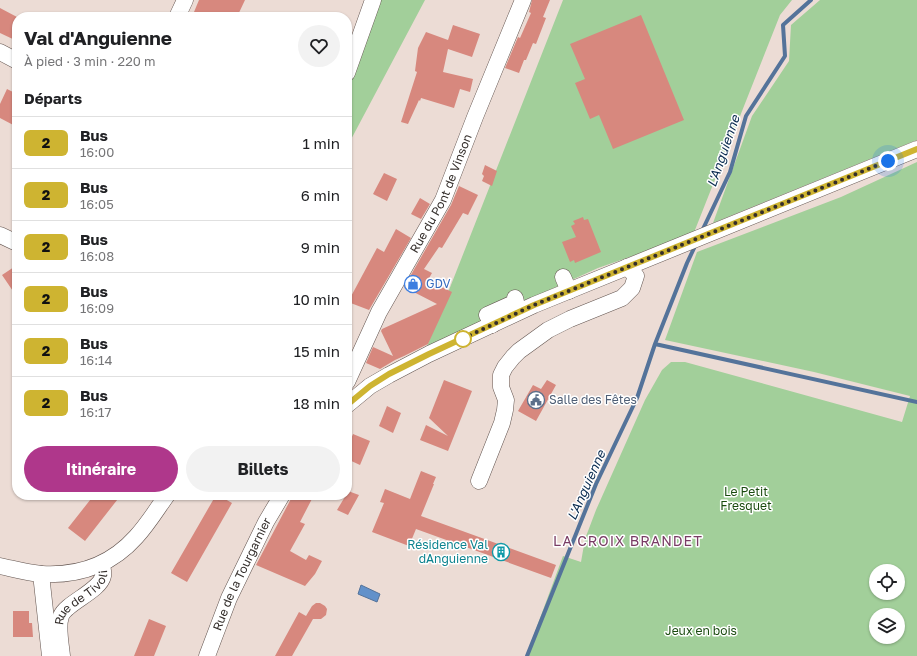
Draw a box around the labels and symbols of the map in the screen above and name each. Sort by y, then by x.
water label: L'Anguienne [703,112,743,189]
street label: Rue du Pont de Vinson [406,132,475,255]
your location [878,151,898,171]
shop icon: GDV [403,274,423,294]
place label: GDV [426,276,451,291]
unlabelled marker [454,330,472,348]
public building icon: Salle des Fêtes [526,390,546,410]
place label: Salle des Fêtes [549,392,637,407]
water label: L'Anguienne [563,446,609,523]
park label: Le Petit Fresquet [720,484,772,513]
street label: Rue de la Tourgarnier [209,514,274,633]
district label: LA CROIX BRANDET [553,532,703,549]
place label: Résidence Val dAnguienne [407,537,488,566]
building icon: Résidence Val dAnguienne [491,542,511,562]
street label: Rue de Tivoli [51,570,110,626]
park label: Jeux en bois [665,623,737,638]

